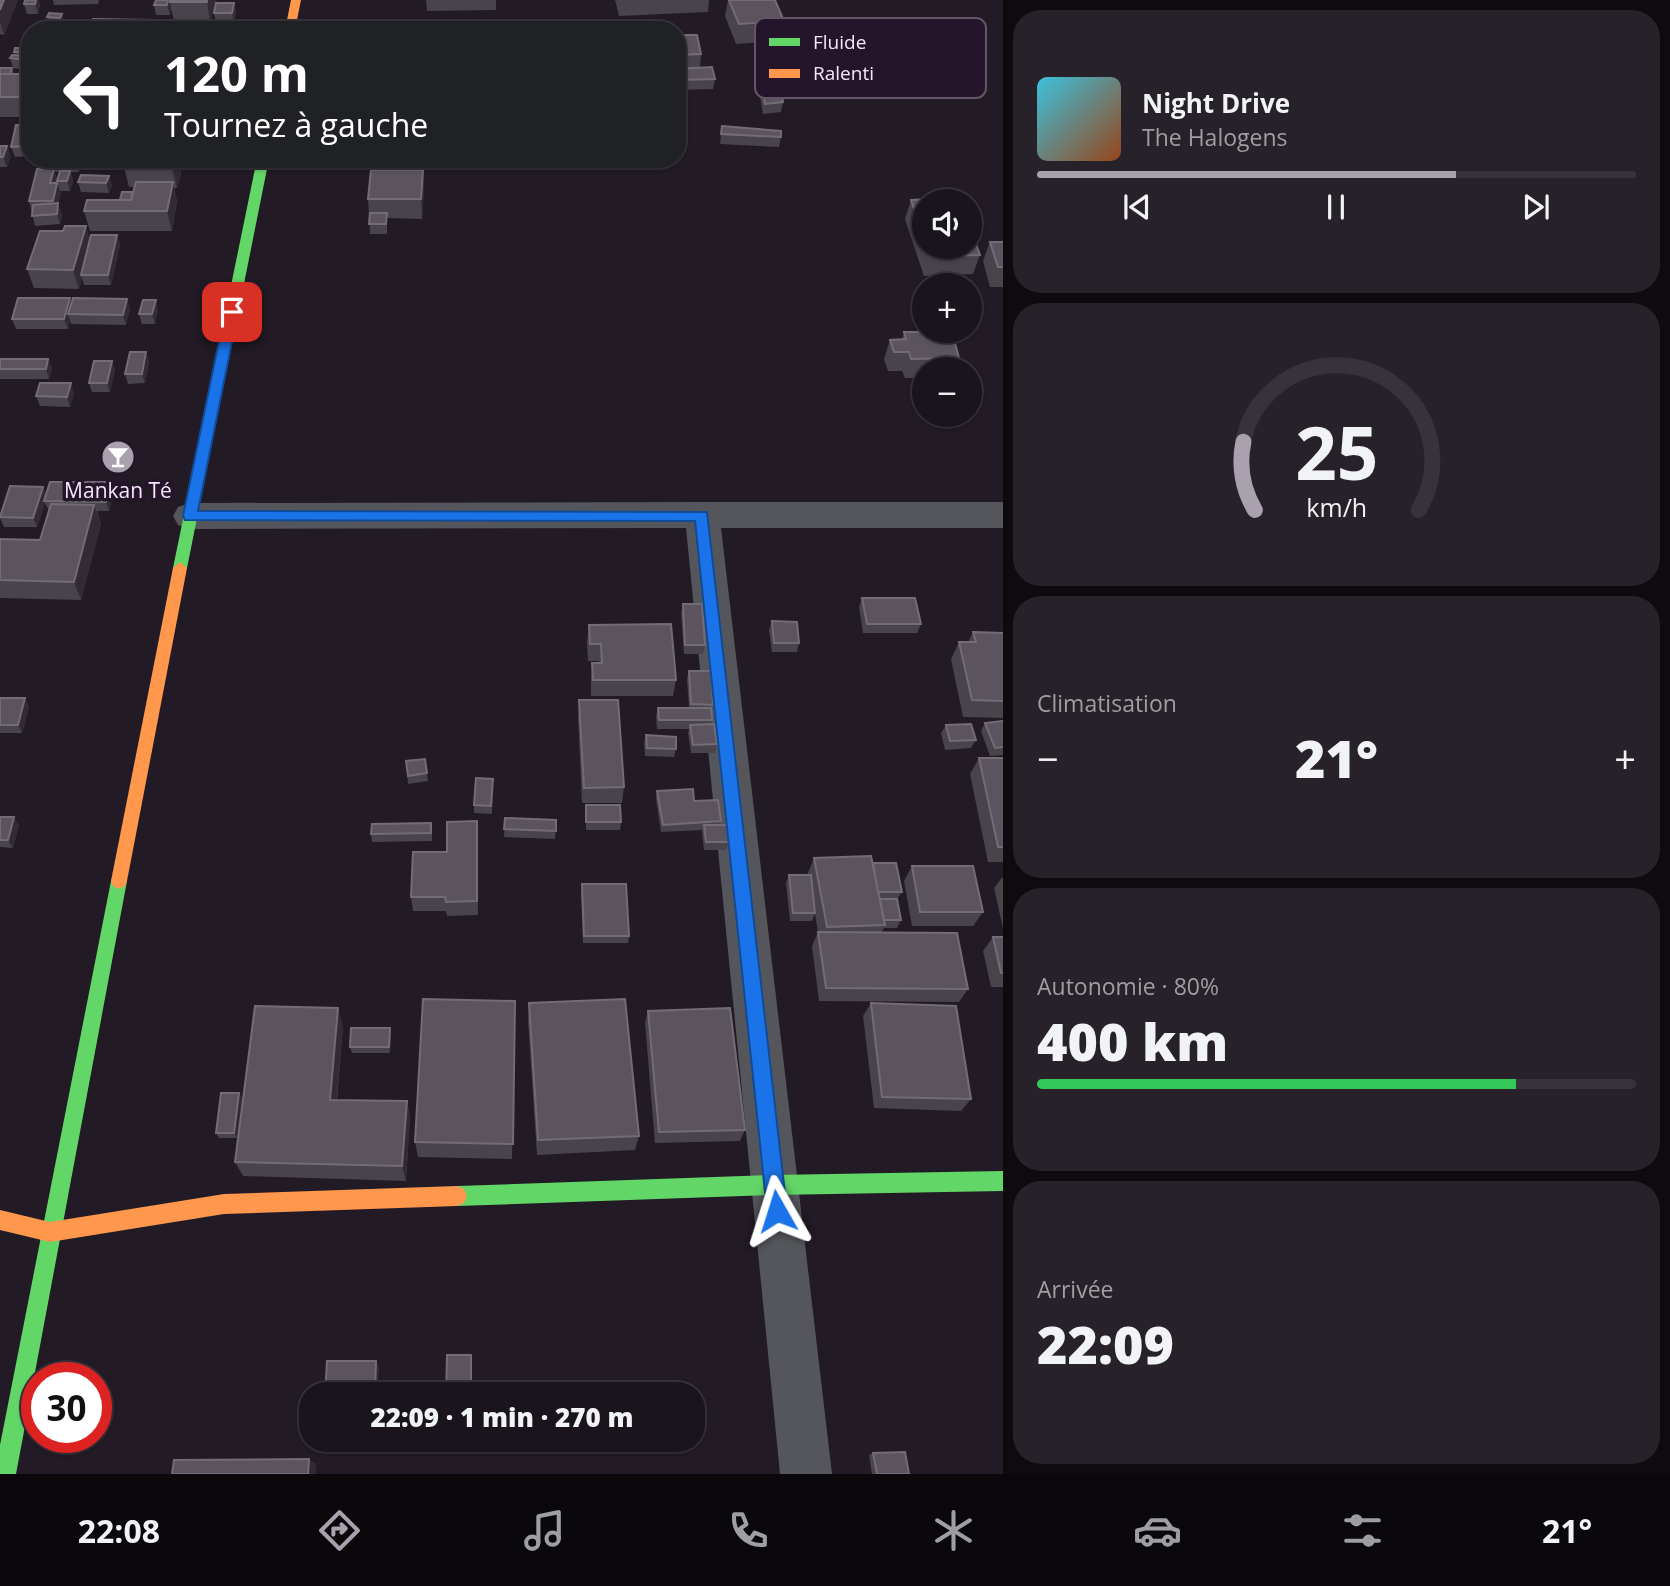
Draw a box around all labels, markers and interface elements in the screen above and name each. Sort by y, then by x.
legend [755,18,986,98]
text: Fluide [813,29,866,55]
text: 120 m [164,40,309,106]
icon: left [49,49,140,140]
text: Ralenti [813,60,874,86]
text: Night Drive [1142,85,1290,121]
text: Tournez à gauche [164,103,428,146]
text: The Halogens [1142,121,1288,153]
icon: previous [1118,188,1156,226]
icon: pause [1317,188,1355,226]
icon: next [1517,188,1555,226]
map controls [912,189,982,427]
button: sound [912,189,982,259]
button: + [912,273,982,343]
pin [202,282,262,342]
icon: arrive [213,293,251,331]
button: − [912,357,982,427]
text: 25 [1295,403,1378,502]
bar icon: Mankan Té [99,438,137,476]
place label: Mankan Té [64,476,172,504]
text: km/h [1306,490,1367,524]
text: Climatisation [1037,687,1177,719]
text: 21° [1295,722,1378,793]
text: − [1037,732,1059,784]
text: + [1614,732,1636,784]
text: Autonomie · 80% [1037,970,1219,1002]
text: 400 km [1037,1005,1228,1076]
position arrow [740,1174,814,1248]
text: Arrivée [1037,1273,1113,1305]
text: 22:09 [1037,1308,1174,1379]
speed limit sign: 30 [21,1362,112,1453]
text: 22:09 · 1 min · 270 m [371,1399,633,1435]
icon: directions [315,1506,364,1555]
icon: music [520,1506,569,1555]
icon: phone [724,1506,773,1555]
icon: climate [929,1506,978,1555]
icon: car [1133,1506,1182,1555]
icon: filters [1338,1506,1387,1555]
text: 22:08 [78,1509,160,1552]
text: 21° [1542,1509,1592,1552]

